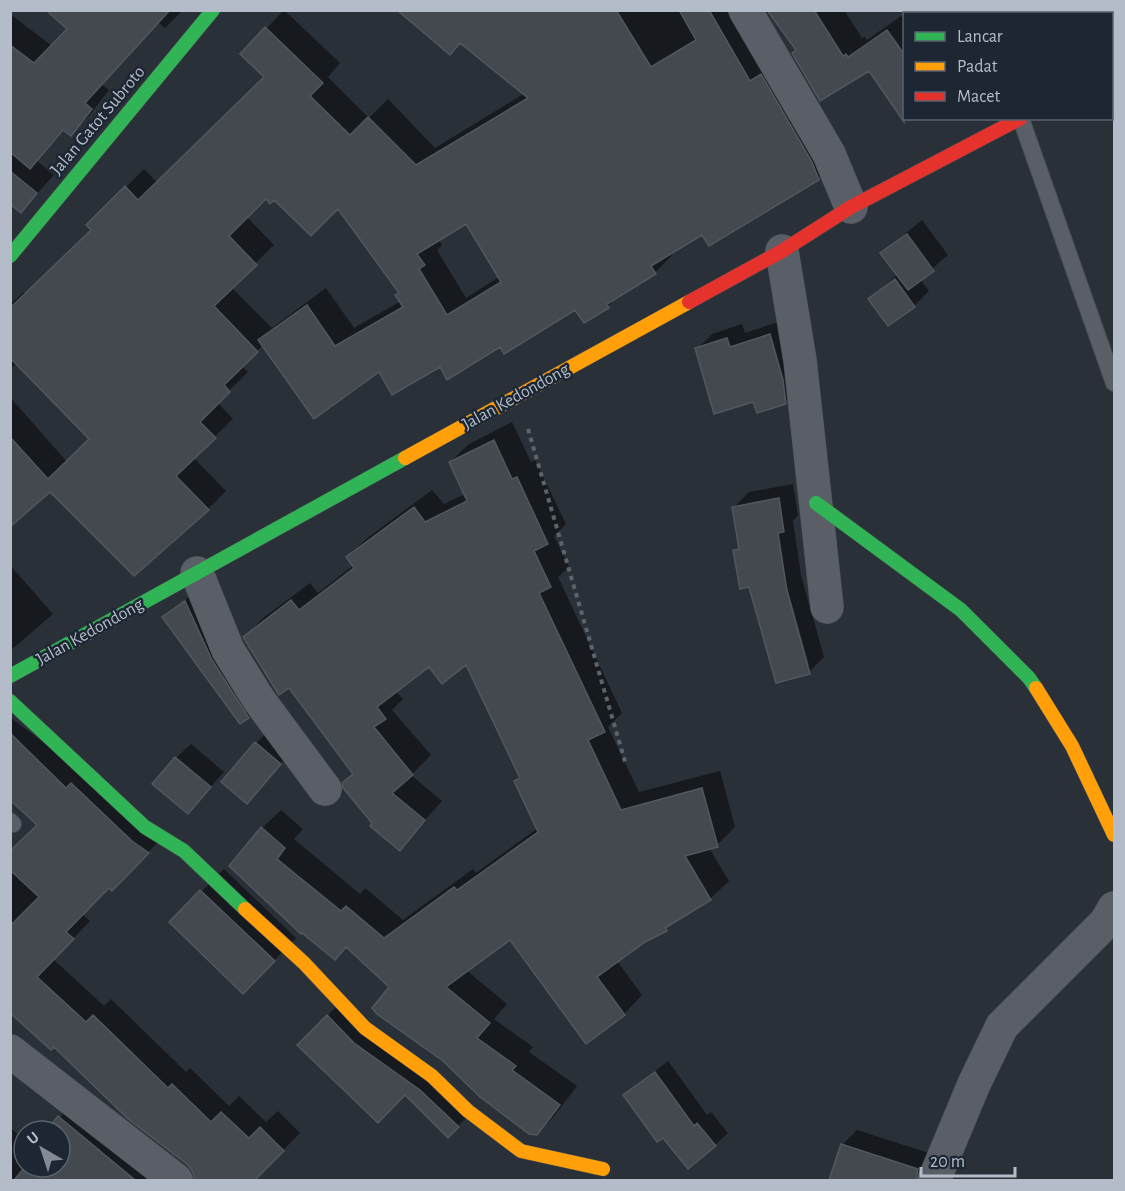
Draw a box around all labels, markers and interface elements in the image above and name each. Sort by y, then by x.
legend [903,12,1113,120]
text: Lancar [957,28,1003,46]
text: Padat [957,58,998,76]
street label: Jalan Gatot Subroto [47,63,149,179]
text: Macet [957,88,1001,106]
street label: Jalan Kedondong [459,360,573,434]
street label: Jalan Kedondong [33,595,147,669]
north arrow [12,1119,72,1179]
text: U [24,1129,42,1148]
scale bar [921,1140,1016,1178]
text: 20 m [930,1153,965,1171]

